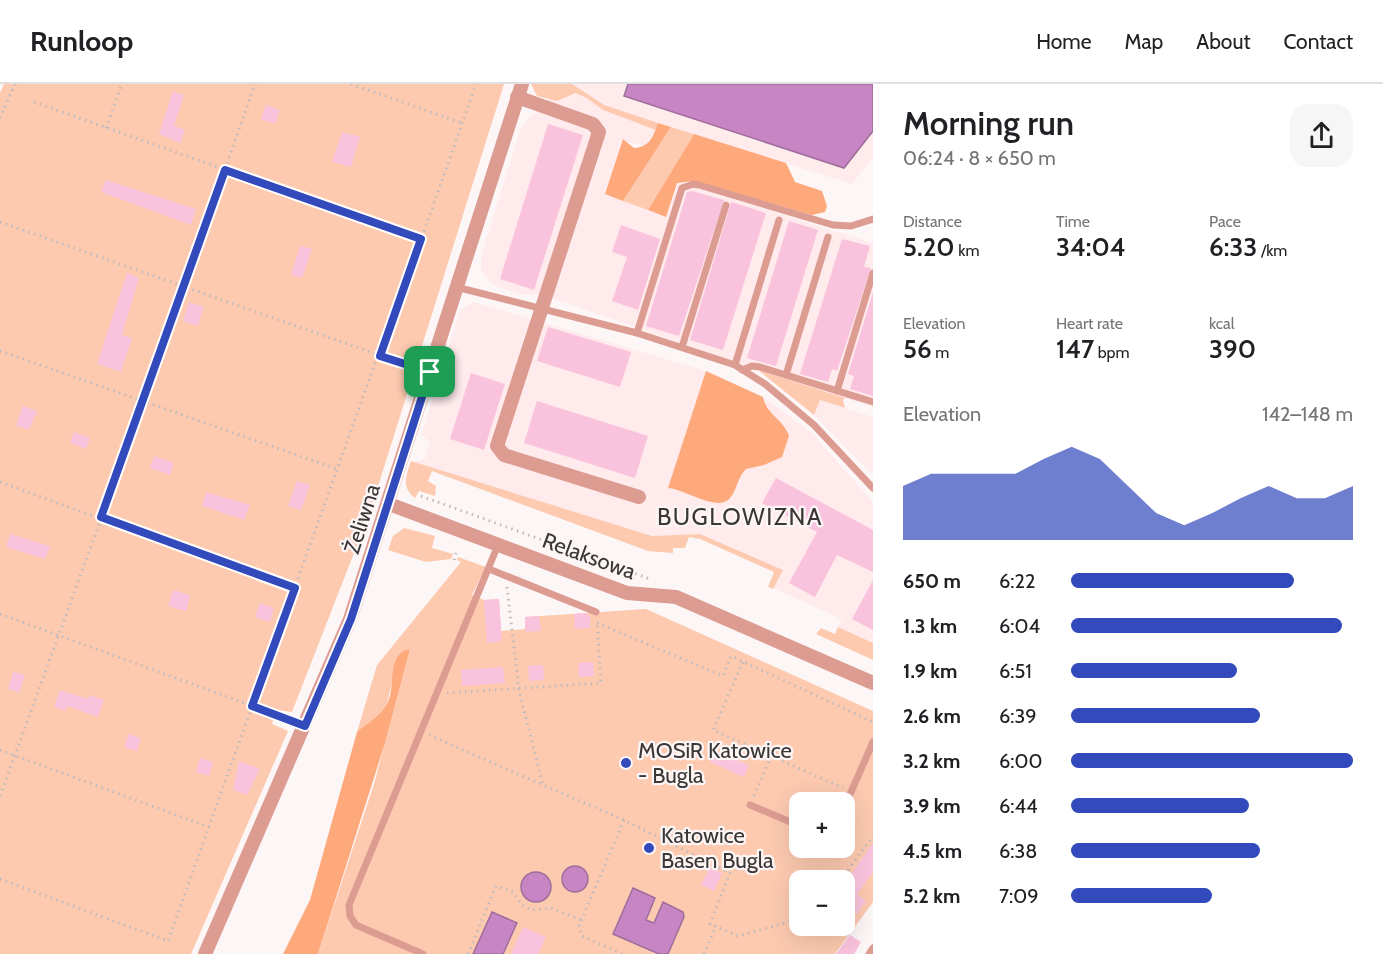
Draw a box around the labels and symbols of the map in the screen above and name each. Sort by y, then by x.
pin [404,346,455,397]
street label: Żeliwna [338,480,386,557]
district label: BUGLOWIZNA [657,502,823,531]
street label: Relaksowa [539,527,640,585]
place label: MOSiR Katowice - Bugla [638,737,792,789]
marker: MOSiR Katowice - Bugla [619,756,633,770]
place label: Katowice Basen Bugla [661,822,774,874]
marker: Katowice Basen Bugla [642,841,656,855]

